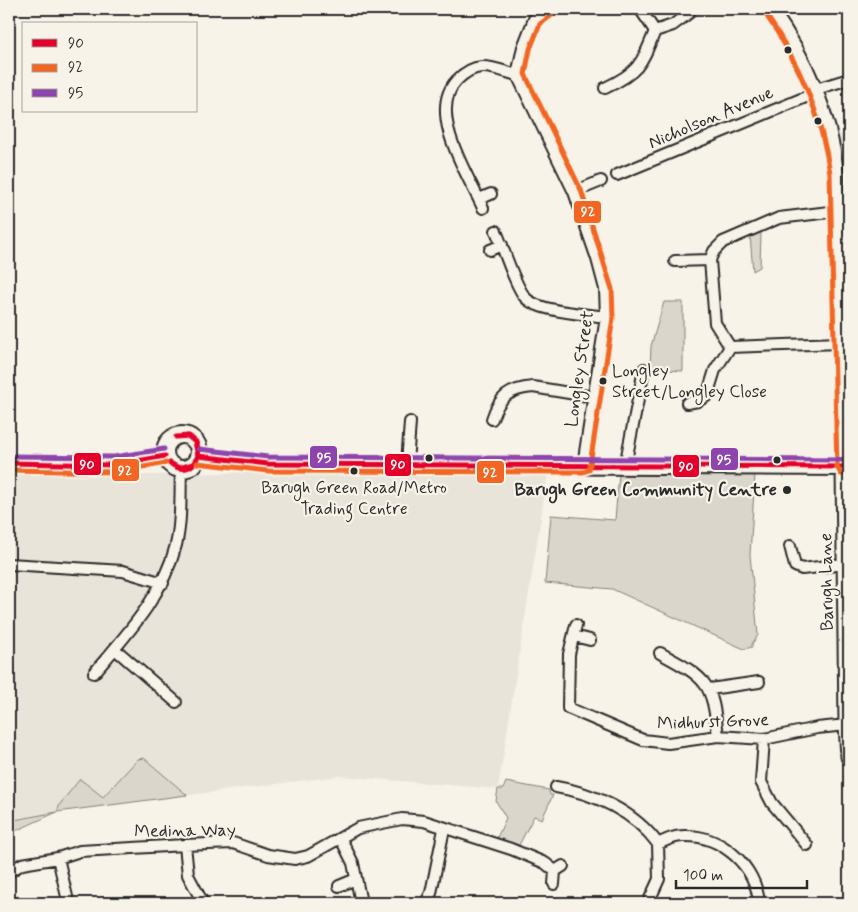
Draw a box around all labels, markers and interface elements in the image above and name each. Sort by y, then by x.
legend [22,22,198,112]
text: 90 [68,34,84,54]
unlabelled marker [783,45,793,55]
text: 92 [68,58,83,78]
street label: Nicholson Avenue [645,81,777,155]
text: 95 [68,84,83,104]
unlabelled marker [813,116,823,126]
line badge: 92 [573,200,602,224]
text: 92 [581,203,595,221]
street label: Longley Street [560,309,601,429]
place label: Longley Street/Longley Close [612,360,767,405]
marker: Longley Street/Longley Close [598,376,608,386]
line badge: 95 [309,445,338,469]
line badge: 95 [710,447,739,471]
text: 95 [317,449,332,467]
text: 95 [717,451,732,469]
line badge: 90 [73,452,102,476]
line badge: 90 [384,453,412,477]
unlabelled marker [424,453,434,463]
line badge: 90 [672,454,700,478]
unlabelled marker [772,455,782,465]
text: 90 [80,456,94,474]
text: 90 [391,456,405,474]
line badge: 92 [111,458,140,482]
text: 90 [679,458,693,476]
line badge: 92 [476,460,505,484]
text: 92 [118,462,132,480]
text: 92 [483,464,497,482]
marker: Barugh Green Road/Metro Trading Centre [349,466,359,476]
place label: Barugh Green Road/Metro Trading Centre [261,477,447,523]
place label: Barugh Green Community Centre [514,478,777,504]
marker: Barugh Green Community Centre [781,484,793,496]
street label: Barugh Lane [814,533,841,631]
street label: Midhurst Grove [657,708,769,736]
street label: Medina Way [134,818,236,844]
scale bar [676,857,807,889]
text: 100 m [683,866,723,886]

